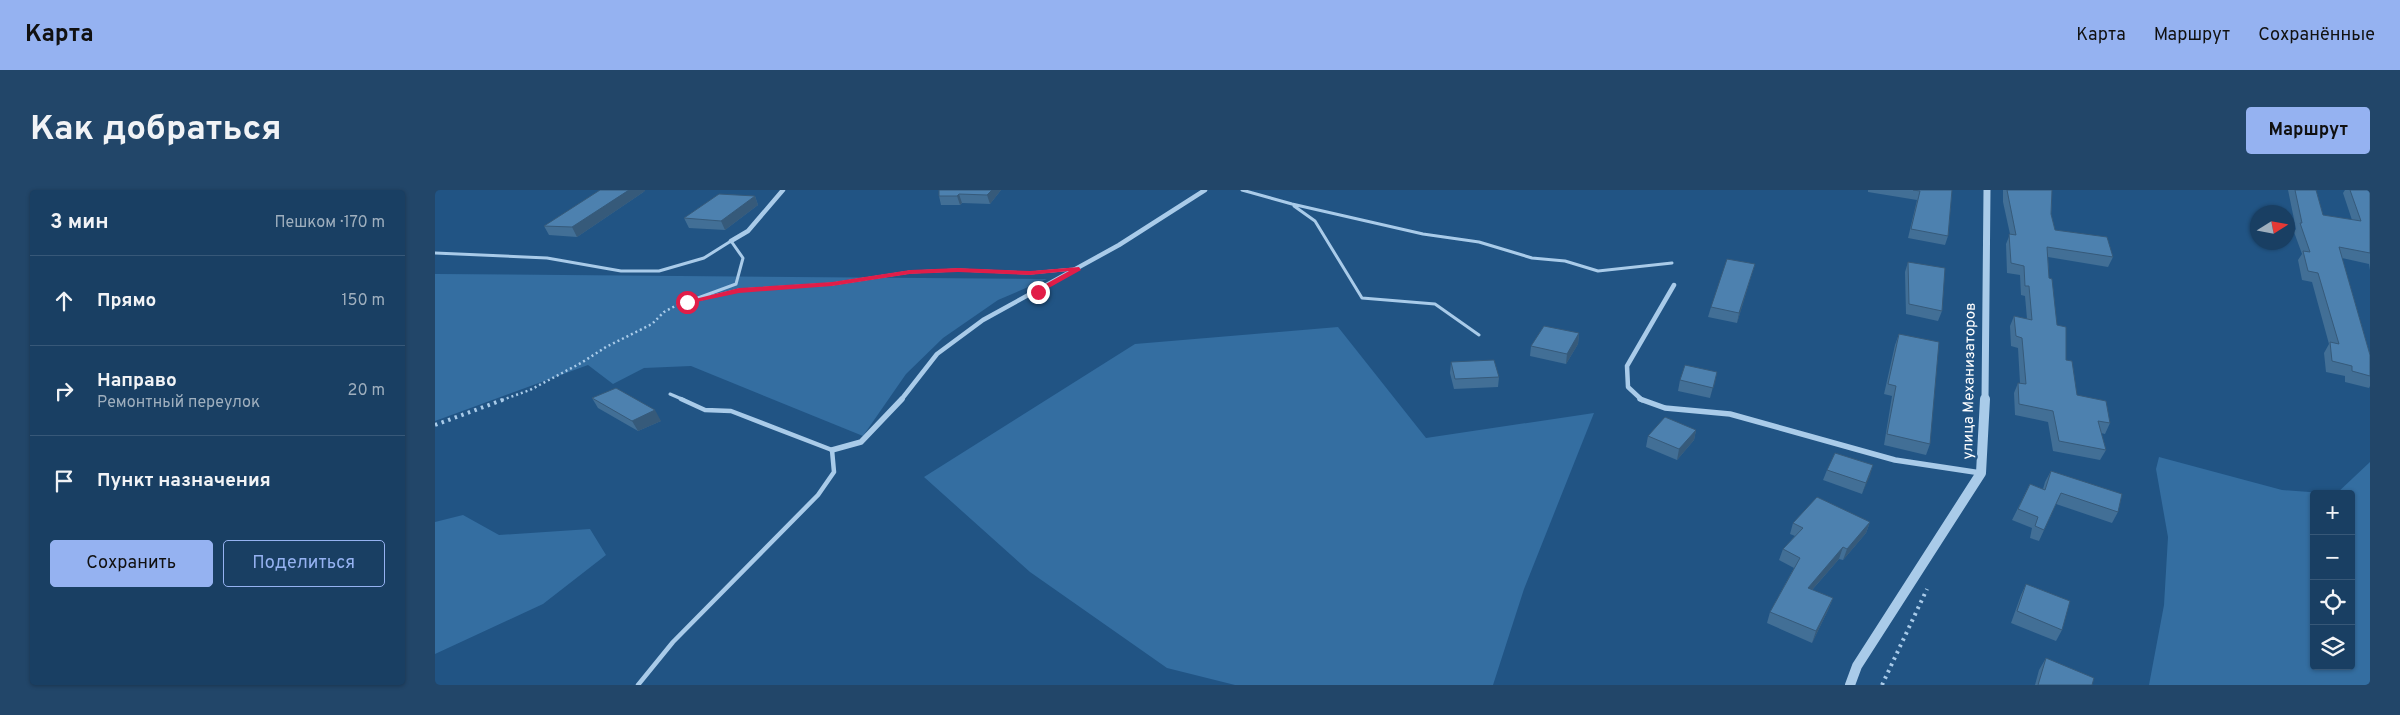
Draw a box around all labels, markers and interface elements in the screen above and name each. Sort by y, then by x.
text: Карта [25,20,94,50]
text: Карта [2076,24,2126,47]
text: Маршрут [2154,24,2230,47]
text: Сохранённые [2258,24,2375,47]
button: Маршрут [2246,107,2370,154]
text: Как добраться [30,108,282,152]
north arrow [2250,205,2295,250]
text: 3 мин [50,209,109,236]
text: Пешком · 170 m [274,213,385,233]
route end [1027,281,1050,304]
icon: ahead [50,287,78,315]
text: Прямо [97,289,156,313]
text: 150 m [342,291,385,311]
route start [676,291,699,314]
street label: улица Механизаторов [1959,302,1981,460]
text: Направо [97,369,177,393]
icon: right [50,377,78,405]
text: 20 m [348,381,385,401]
text: Ремонтный переулок [97,393,260,413]
icon: arrive [50,467,78,495]
text: Пункт назначения [97,469,271,493]
map controls [2310,490,2355,670]
button: + [2310,490,2355,535]
button: − [2310,535,2355,580]
button: Сохранить [50,540,213,587]
button: Поделиться [223,540,385,587]
button: locate [2310,580,2355,625]
button: layers [2310,625,2355,670]

